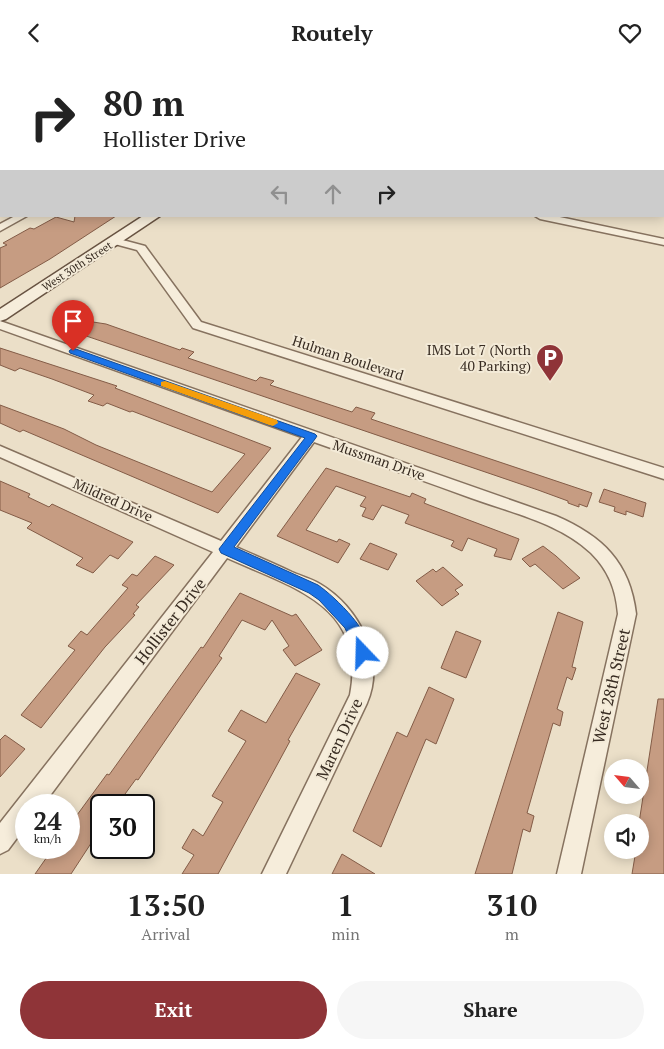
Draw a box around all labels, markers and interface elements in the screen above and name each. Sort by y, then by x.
text: Routely [291,18,373,47]
icon: back [20,19,48,47]
icon: heart [616,19,644,47]
text: 80 m [103,80,184,126]
icon: right [20,85,85,150]
text: Hollister Drive [103,124,246,153]
icon: left [266,180,294,208]
icon: ahead [319,180,347,208]
icon: right [372,180,400,208]
street label: West 30th Street [39,238,115,294]
pin [52,300,94,351]
icon: arrive [59,307,87,335]
street label: Hulman Boulevard [290,331,406,385]
place label: IMS Lot 7 (North 40 Parking) [427,340,531,375]
parking icon: IMS Lot 7 (North 40 Parking) [535,343,565,382]
street label: Mussman Drive [330,435,428,484]
street label: Mildred Drive [70,474,156,526]
street label: Hollister Drive [129,573,211,669]
position arrow [336,626,388,678]
street label: West 28th Street [587,626,635,746]
street label: Maren Drive [310,695,368,783]
north arrow [604,759,649,804]
map controls [604,759,649,859]
speed limit sign: 30 [90,794,155,859]
text: 24 [33,804,62,837]
button: sound [604,814,649,859]
text: km/h [34,831,61,846]
text: 13:50 [127,885,205,925]
text: 1 [337,885,354,925]
text: 310 [486,885,537,925]
text: Arrival [141,923,190,945]
text: min [332,923,360,945]
text: m [505,923,519,945]
button: Exit [20,981,327,1039]
button: Share [337,981,644,1039]

